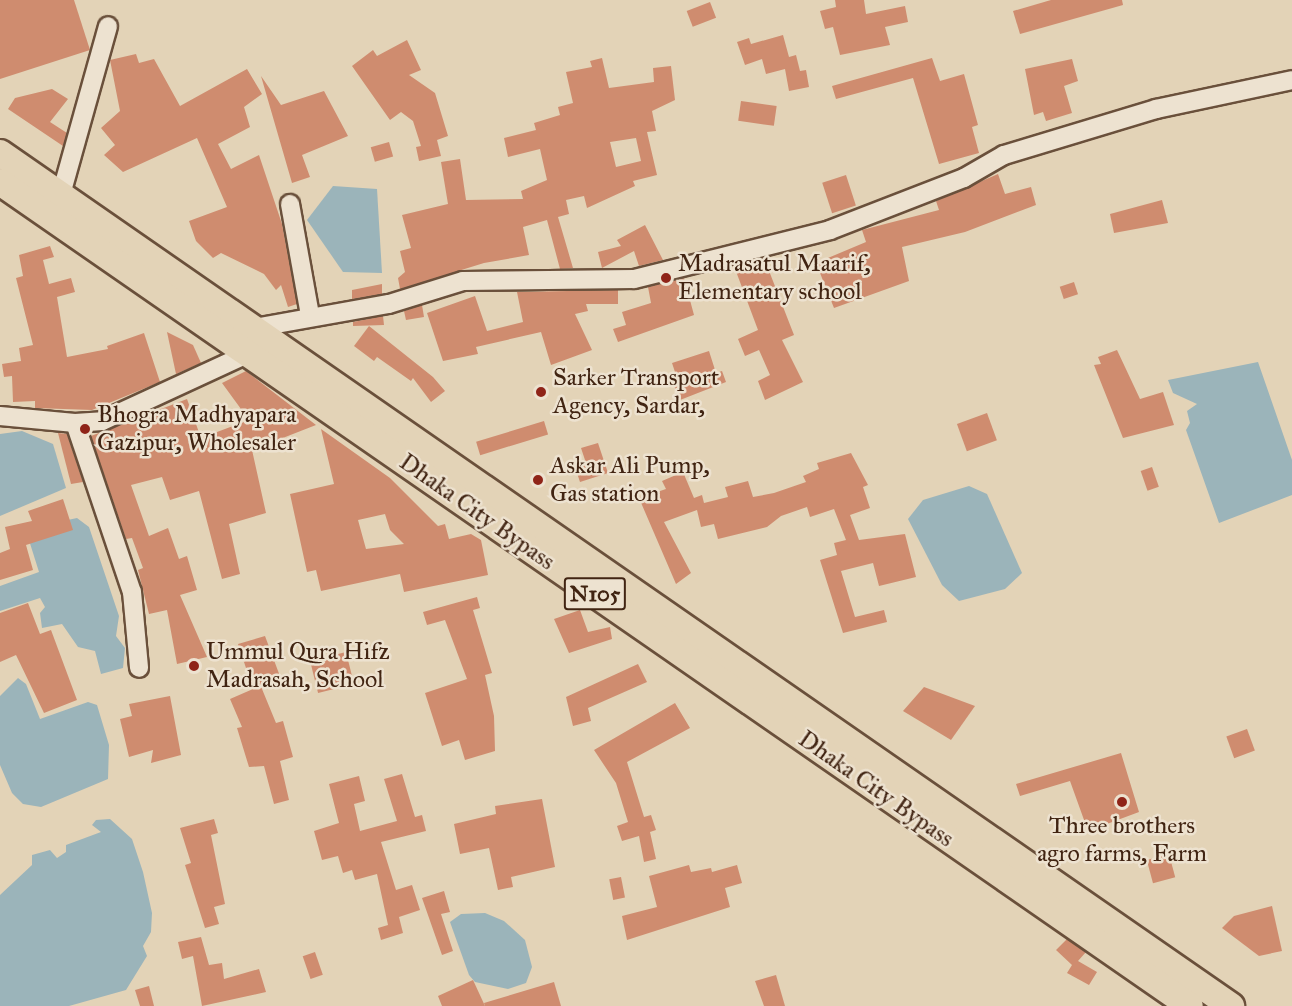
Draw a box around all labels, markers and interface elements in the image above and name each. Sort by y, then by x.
place label: Madrasatul Maarif, Elementary school [678,250,871,306]
marker: Madrasatul Maarif, Elementary school [659,271,673,285]
place label: Sarker Transport Agency, Sardar, [553,364,719,420]
marker: Sarker Transport Agency, Sardar, [534,385,548,399]
place label: Bhogra Madhyapara Gazipur, Wholesaler [97,401,296,457]
marker: Bhogra Madhyapara Gazipur, Wholesaler [78,422,92,436]
street label: Dhaka City Bypass [394,448,560,576]
place label: Askar Ali Pump, Gas station [550,452,710,508]
marker: Askar Ali Pump, Gas station [531,473,545,487]
road number: N105 [564,575,626,613]
place label: Ummul Qura Hifz Madrasah, School [206,638,390,694]
marker: Ummul Qura Hifz Madrasah, School [187,659,201,673]
street label: Dhaka City Bypass [793,725,959,853]
marker: Three brothers agro farms, Farm [1115,795,1129,809]
place label: Three brothers agro farms, Farm [1037,812,1207,868]

